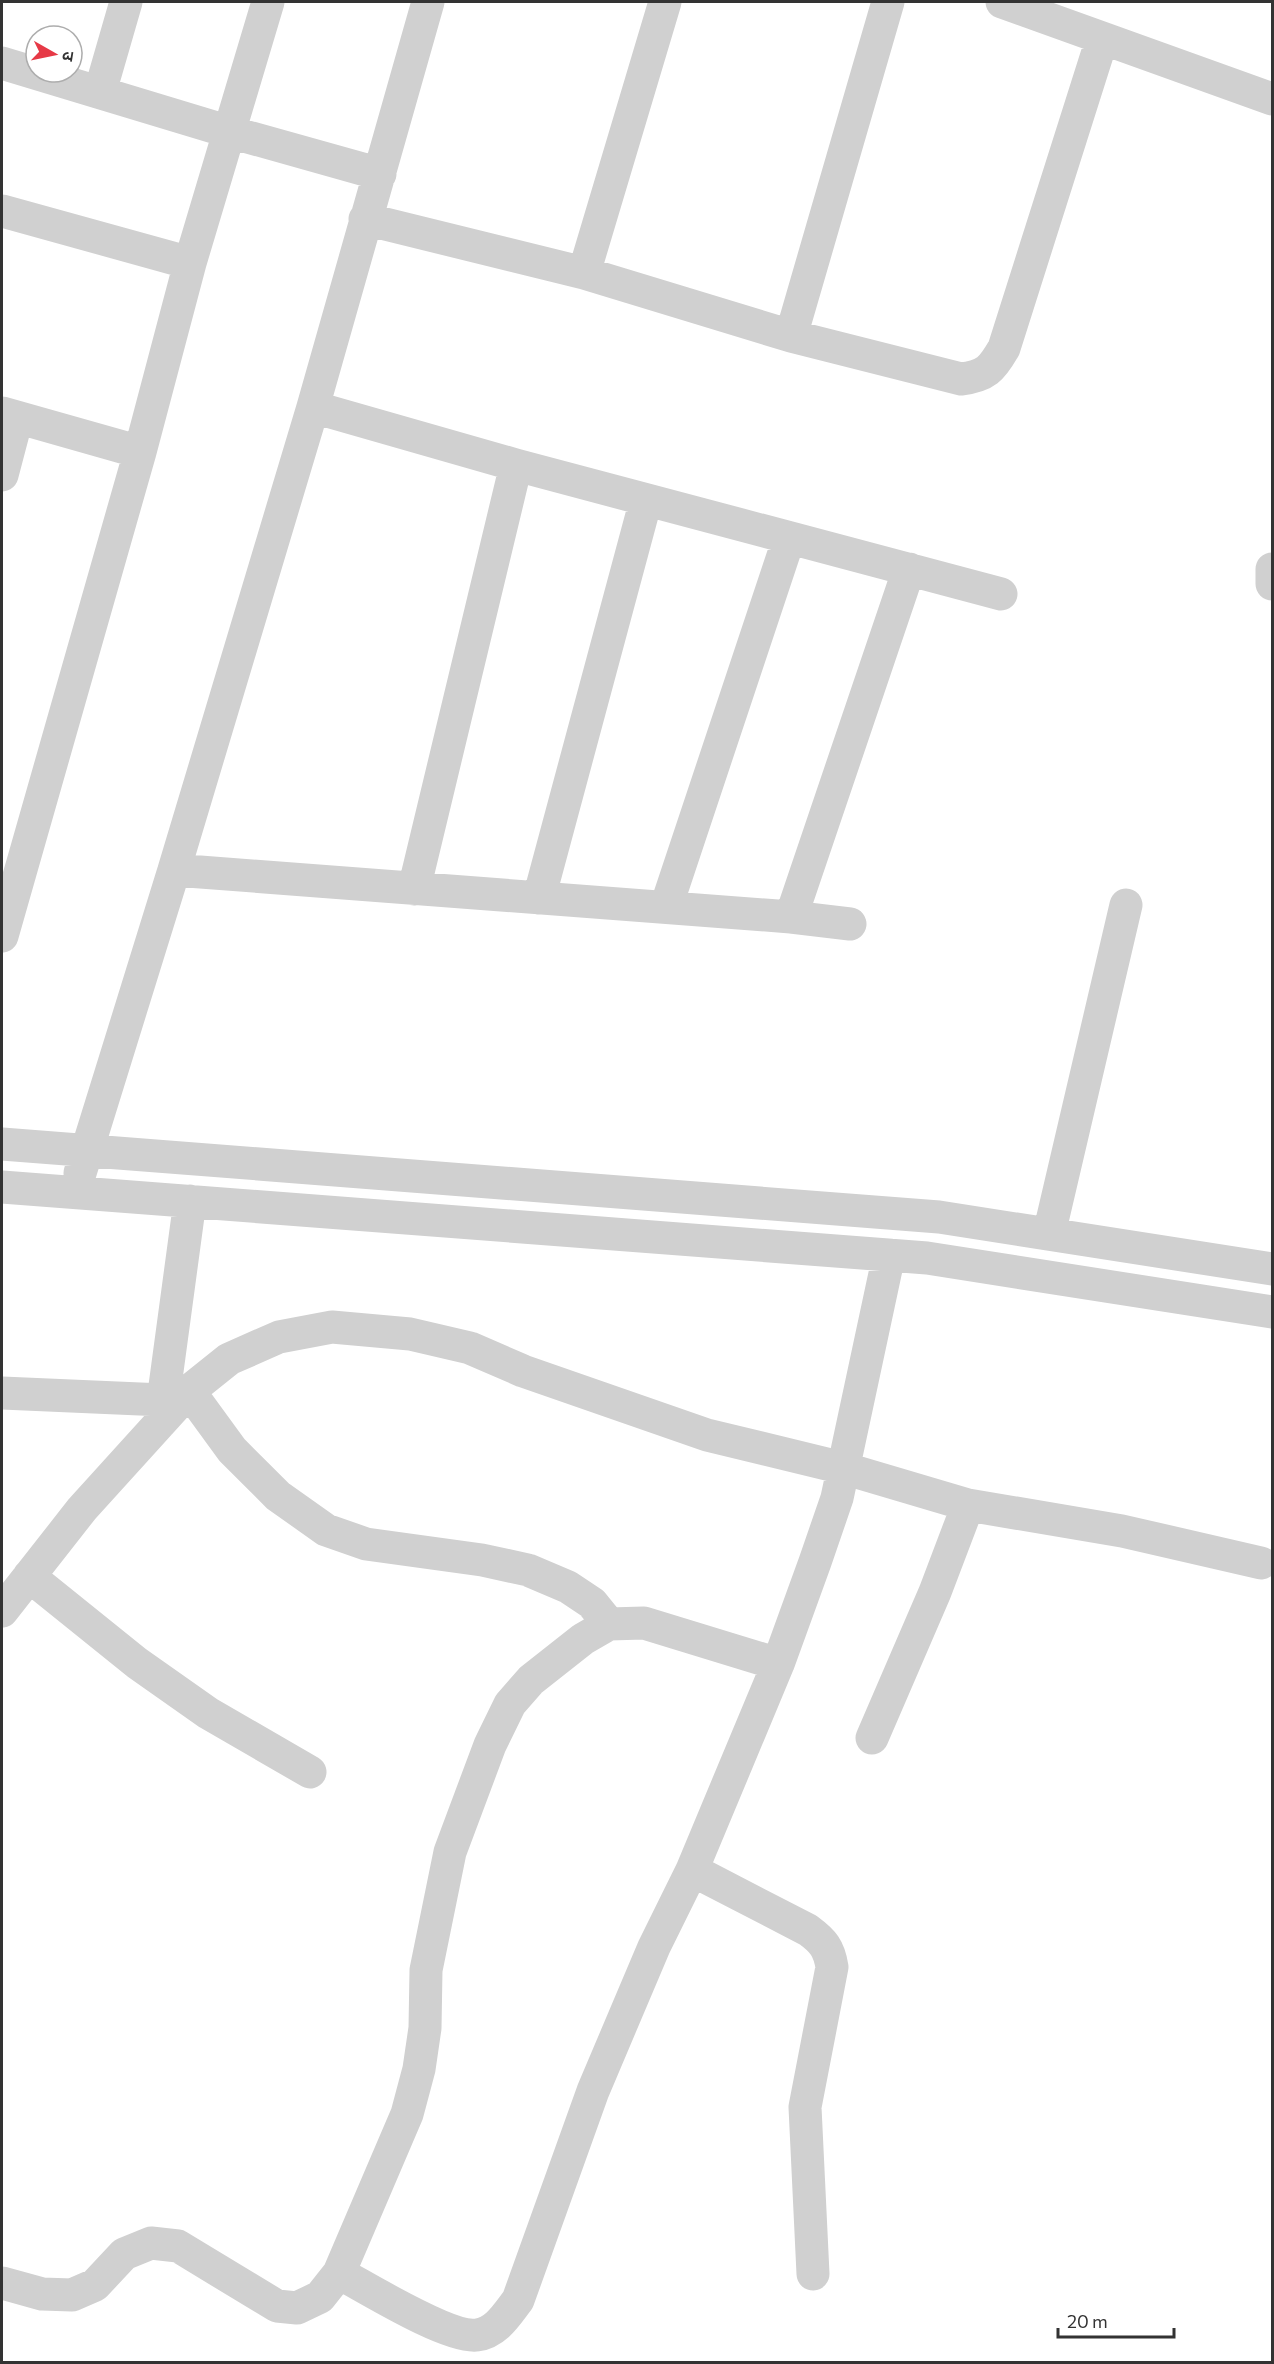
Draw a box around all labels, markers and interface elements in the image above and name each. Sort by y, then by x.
north arrow [24,24,84,84]
text: उ [59,50,79,63]
scale bar [1058,2301,1174,2339]
text: 20 m [1067,2310,1108,2332]

